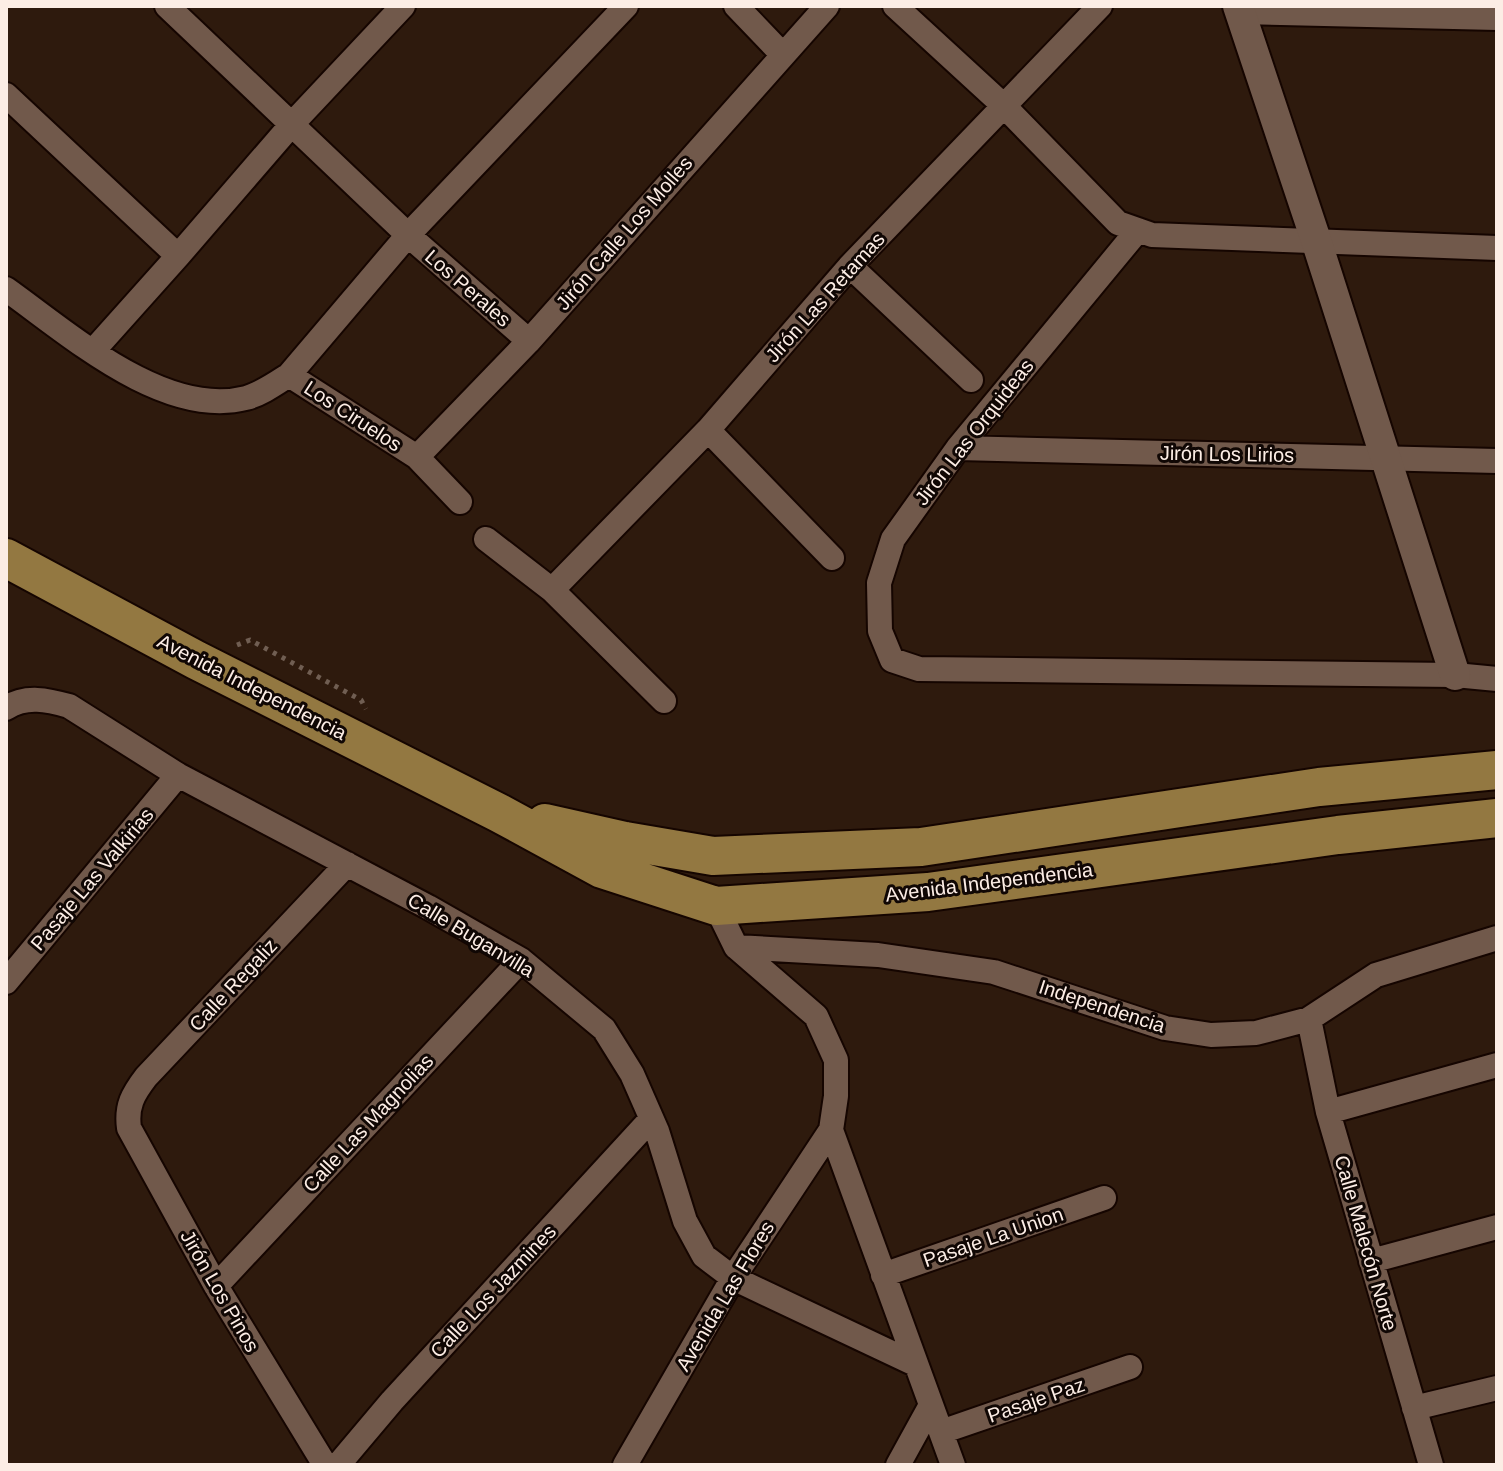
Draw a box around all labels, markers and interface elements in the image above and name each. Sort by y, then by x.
street label: Jirón Calle Los Molles [552,152,696,314]
street label: Jirón Las Retamas [761,228,889,366]
street label: Los Perales [421,245,515,331]
street label: Jirón Las Orquideas [910,355,1038,509]
street label: Los Ciruelos [300,377,406,455]
street label: Jirón Los Lirios [1160,442,1294,466]
street label: Avenida Independencia [154,630,351,745]
street label: Pasaje Las Valkirias [26,804,158,954]
street label: Avenida Independencia [884,858,1095,906]
street label: Calle Buganvilla [404,889,539,982]
street label: Calle Regaliz [185,934,281,1036]
street label: Independencia [1036,975,1169,1037]
street label: Calle Las Magnolias [299,1050,437,1196]
street label: Calle Malecón Norte [1330,1153,1402,1333]
street label: Pasaje La Union [920,1203,1066,1271]
street label: Avenida Las Flores [672,1217,778,1375]
street label: Calle Los Jazmines [426,1220,560,1362]
street label: Jirón Los Pinos [176,1226,264,1356]
street label: Pasaje Paz [985,1373,1087,1427]

